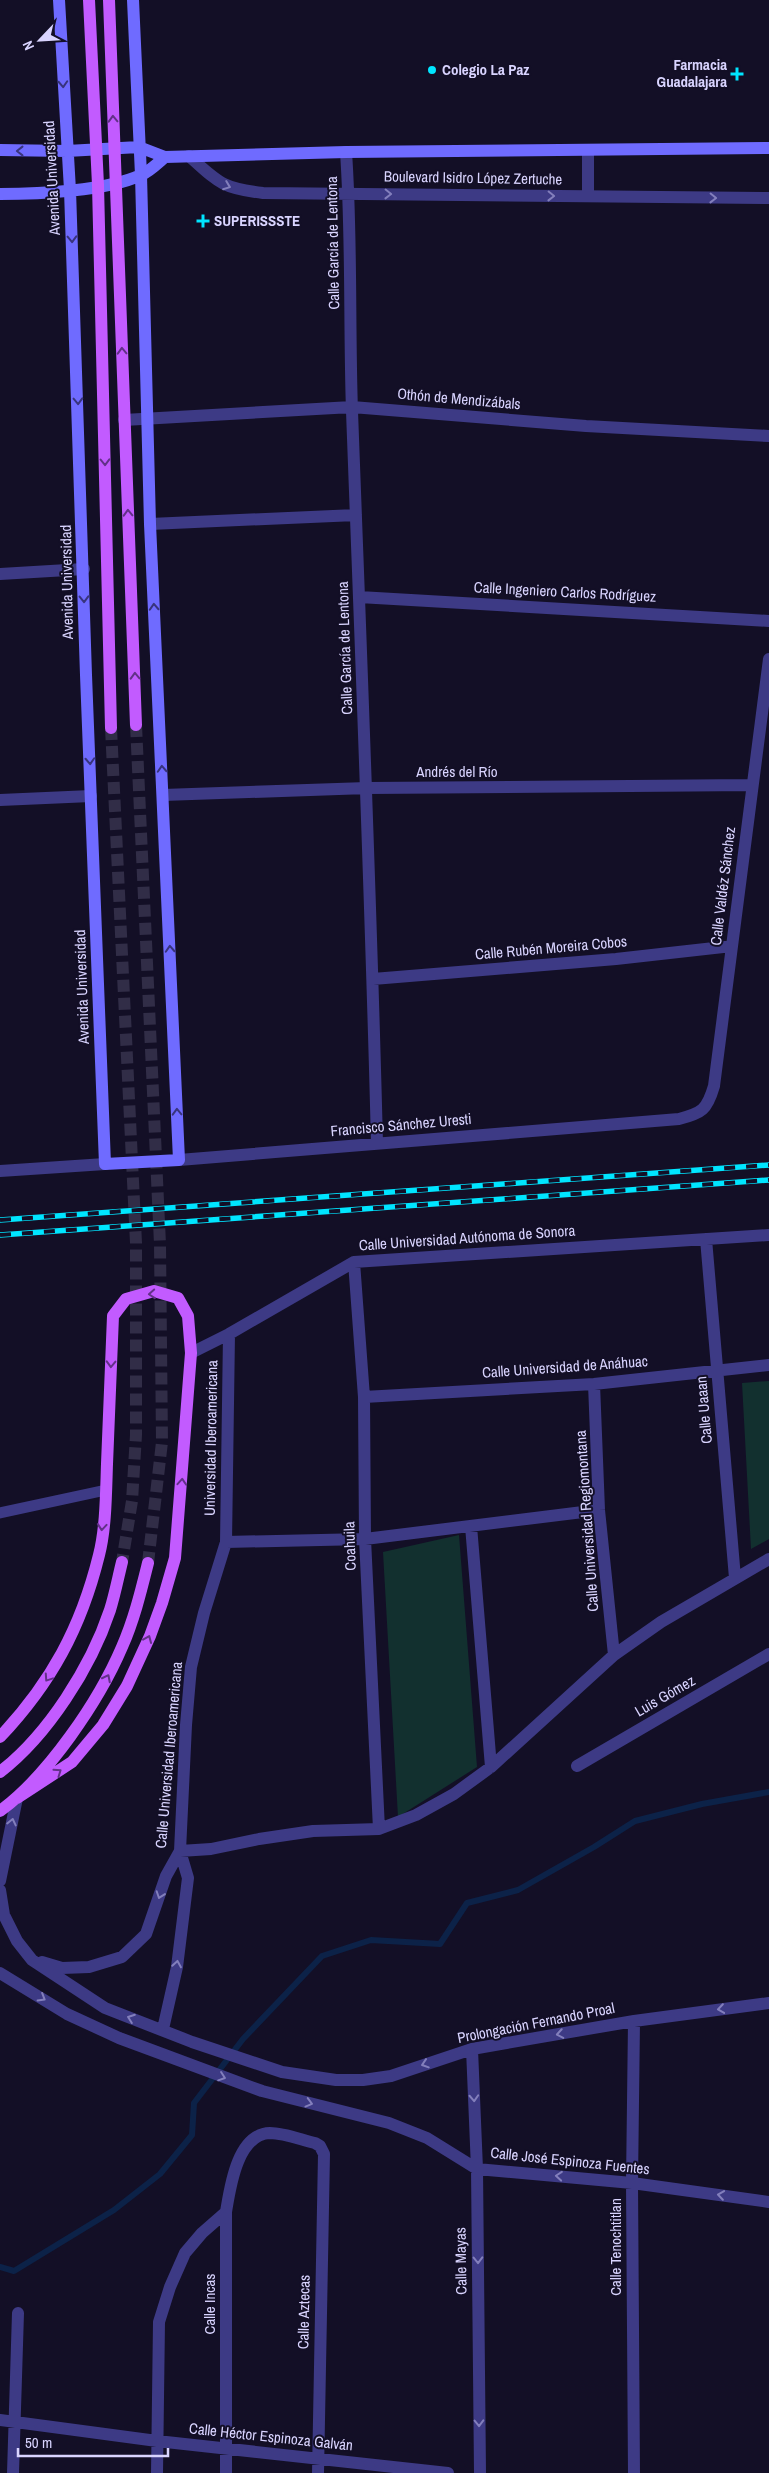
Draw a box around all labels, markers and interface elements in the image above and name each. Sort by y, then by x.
north arrow [15,15,65,65]
text: N [18,38,38,53]
place label: Farmacia Guadalajara [657,54,727,92]
place label: Colegio La Paz [442,59,530,80]
marker: Colegio La Paz [426,64,438,76]
marker: Farmacia Guadalajara [731,68,743,80]
one-way arrow [58,80,69,88]
one-way arrow [108,115,118,122]
street label: Avenida Universidad [38,120,65,237]
one-way arrow [16,146,24,156]
street label: Boulevard Isidro López Zertuche [384,165,563,190]
street label: Calle García de Lentona [321,176,344,310]
one-way arrow [222,180,231,190]
one-way arrow [385,189,393,199]
one-way arrow [547,190,555,201]
one-way arrow [710,192,718,203]
place label: SUPERISSSTE [214,210,300,231]
marker: SUPERISSSTE [196,214,210,228]
one-way arrow [67,236,77,243]
one-way arrow [117,347,127,354]
street label: Othón de Mendizábals [396,383,522,414]
one-way arrow [72,398,83,406]
one-way arrow [99,458,110,466]
one-way arrow [123,509,133,517]
street label: Avenida Universidad [55,524,78,641]
street label: Calle Ingeniero Carlos Rodríguez [473,576,657,607]
street label: Calle García de Lentona [332,581,357,715]
one-way arrow [79,595,89,603]
one-way arrow [149,603,159,610]
one-way arrow [129,672,140,680]
one-way arrow [84,757,95,765]
street label: Andrés del Río [415,761,498,782]
one-way arrow [156,765,167,773]
street label: Calle Valdéz Sánchez [705,825,740,946]
street label: Avenida Universidad [69,929,94,1046]
street label: Calle Rubén Moreira Cobos [474,930,628,965]
one-way arrow [165,945,176,953]
one-way arrow [172,1107,182,1115]
street label: Francisco Sánchez Uresti [330,1108,472,1141]
street label: Calle Universidad Autónoma de Sonora [358,1219,576,1256]
one-way arrow [147,1288,155,1299]
street label: Calle Universidad de Anáhuac [481,1350,649,1383]
street label: Universidad Iberoamericana [199,1360,222,1516]
one-way arrow [106,1361,116,1369]
street label: Calle Uaaan [690,1375,717,1445]
street label: Calle Universidad Regiomontana [570,1429,603,1612]
one-way arrow [177,1477,188,1485]
street label: Coahuila [338,1521,361,1571]
one-way arrow [97,1523,108,1531]
one-way arrow [142,1635,153,1644]
street label: Calle Universidad Iberoamericana [150,1661,187,1849]
street label: Luis Gómez [631,1670,699,1721]
one-way arrow [44,1672,54,1681]
one-way arrow [101,1675,111,1684]
one-way arrow [52,1769,62,1778]
one-way arrow [6,1818,17,1827]
one-way arrow [156,1890,166,1899]
one-way arrow [171,1960,181,1969]
one-way arrow [36,1992,45,2002]
street label: Prolongación Fernando Proal [455,1997,616,2048]
one-way arrow [716,2004,725,2014]
one-way arrow [127,2014,135,2024]
one-way arrow [556,2028,564,2038]
one-way arrow [422,2059,430,2069]
one-way arrow [217,2071,225,2081]
one-way arrow [468,2094,479,2102]
one-way arrow [305,2097,314,2108]
street label: Calle José Espinoza Fuentes [489,2142,651,2179]
one-way arrow [555,2171,563,2182]
one-way arrow [716,2191,725,2201]
street label: Calle Tenochtitlan [605,2198,626,2296]
street label: Calle Mayas [449,2227,472,2295]
one-way arrow [473,2256,483,2264]
street label: Calle Incas [199,2274,220,2334]
street label: Calle Aztecas [292,2275,315,2349]
street label: Calle Héctor Espinoza Galván [188,2417,354,2456]
one-way arrow [474,2419,484,2427]
scale bar [18,2426,168,2458]
text: 50 m [25,2432,52,2453]

